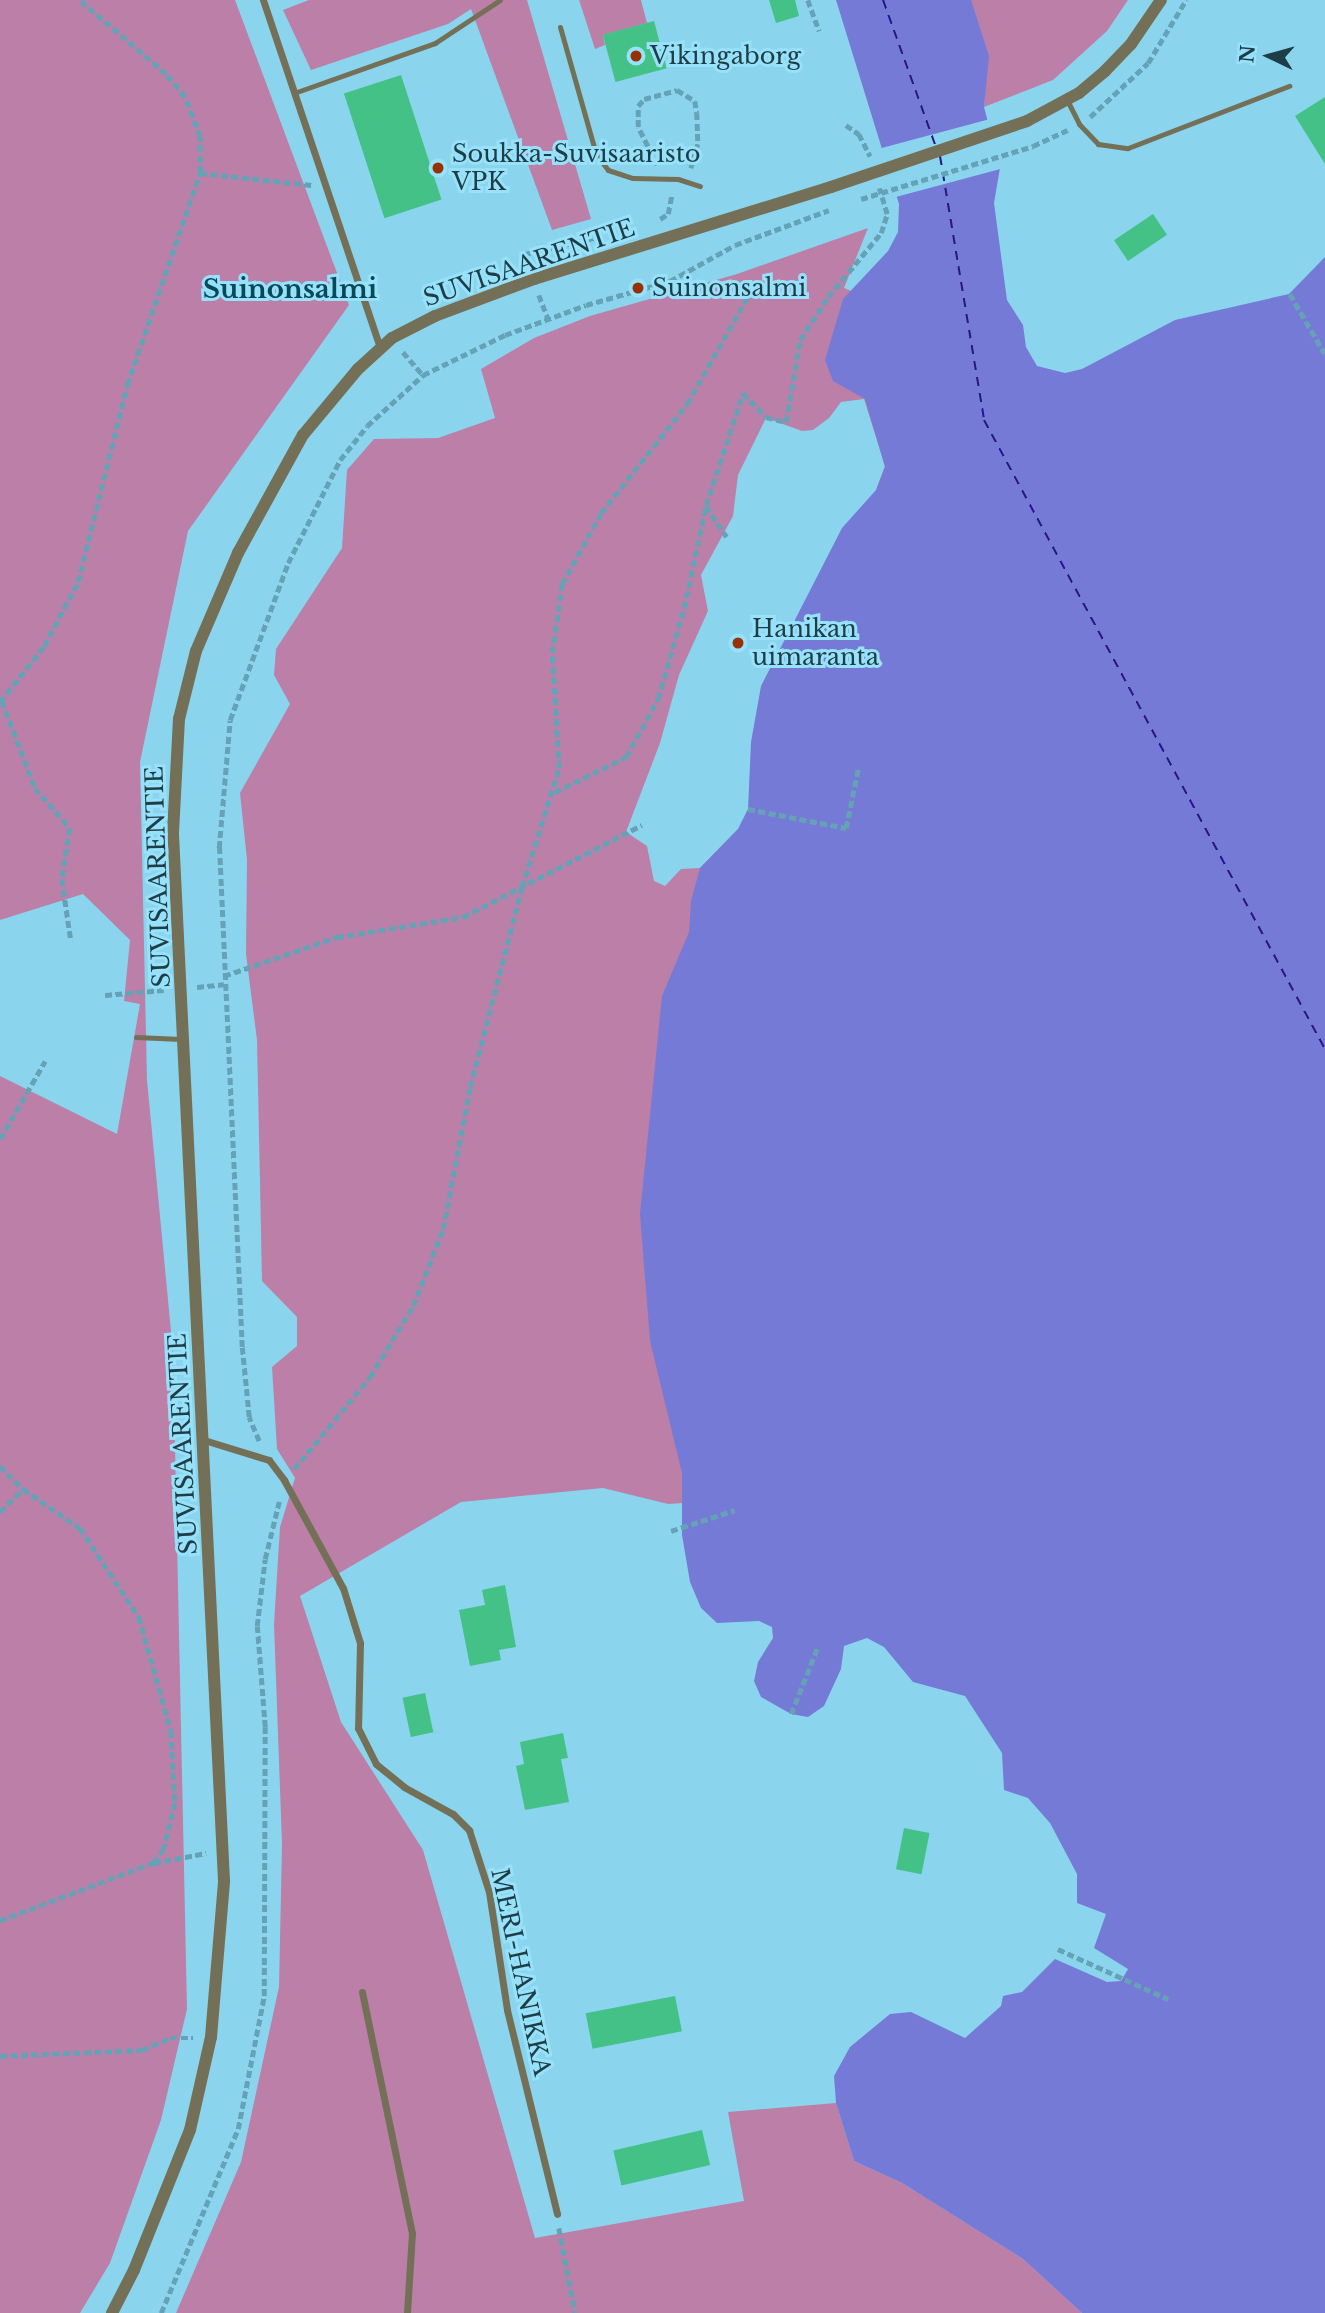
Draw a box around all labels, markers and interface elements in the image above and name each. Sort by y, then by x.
north arrow [1234,21,1304,91]
place label: Vikingaborg [650,42,801,70]
text: N [1235,44,1260,64]
marker: Vikingaborg [628,48,644,64]
place label: Soukka-Suvisaaristo VPK [452,140,700,196]
marker: Soukka-Suvisaaristo VPK [430,160,446,176]
street label: SUVISAARENTIE [419,213,639,313]
district label: Suinonsalmi [203,274,377,306]
place label: Suinonsalmi [652,274,806,302]
marker: Suinonsalmi [630,280,646,296]
place label: Hanikan uimaranta [752,615,879,671]
marker: Hanikan uimaranta [730,635,746,651]
street label: SUVISAARENTIE [140,766,176,988]
street label: SUVISAARENTIE [163,1333,203,1555]
street label: MERI-HANIKKA [485,1866,557,2078]

